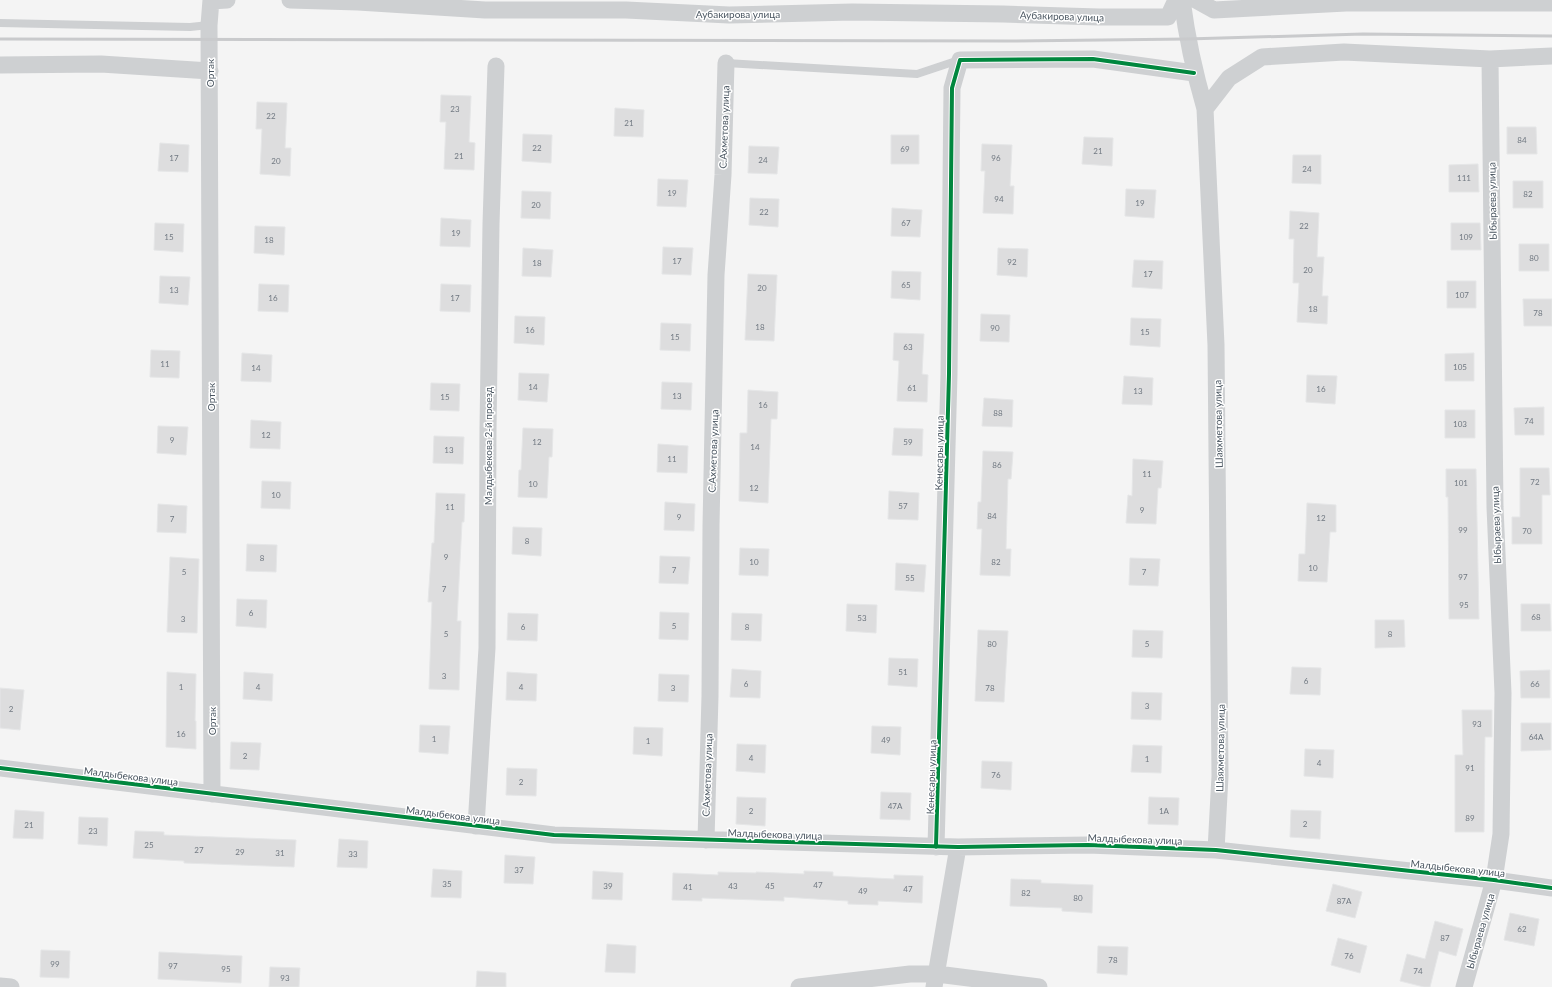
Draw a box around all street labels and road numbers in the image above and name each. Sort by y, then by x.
street label: Аубакирова улица [696,8,780,20]
street label: Аубакирова улица [1020,9,1104,23]
street label: Ортак [204,58,216,87]
street label: С.Ахметова улица [717,85,731,169]
street label: Ыбыраева улица [1485,162,1499,240]
street label: Шаяхметова улица [1211,380,1225,468]
street label: Ортак [205,382,217,411]
street label: Малдыбекова 2-й проезд [482,387,494,505]
street label: С.Ахметова улица [706,409,720,493]
street label: Кенесары улица [932,415,946,491]
street label: Ыбыраева улица [1489,486,1503,564]
street label: Шаяхметова улица [1213,704,1227,792]
street label: Ортак [206,706,218,735]
street label: С.Ахметова улица [700,733,714,817]
street label: Кенесары улица [924,739,938,815]
street label: Малдыбекова улица [83,764,179,788]
street label: Малдыбекова улица [405,803,501,827]
street label: Малдыбекова улица [727,826,823,842]
street label: Малдыбекова улица [1087,831,1183,847]
street label: Малдыбекова улица [1410,857,1506,879]
street label: Ыбыраева улица [1464,892,1496,970]

